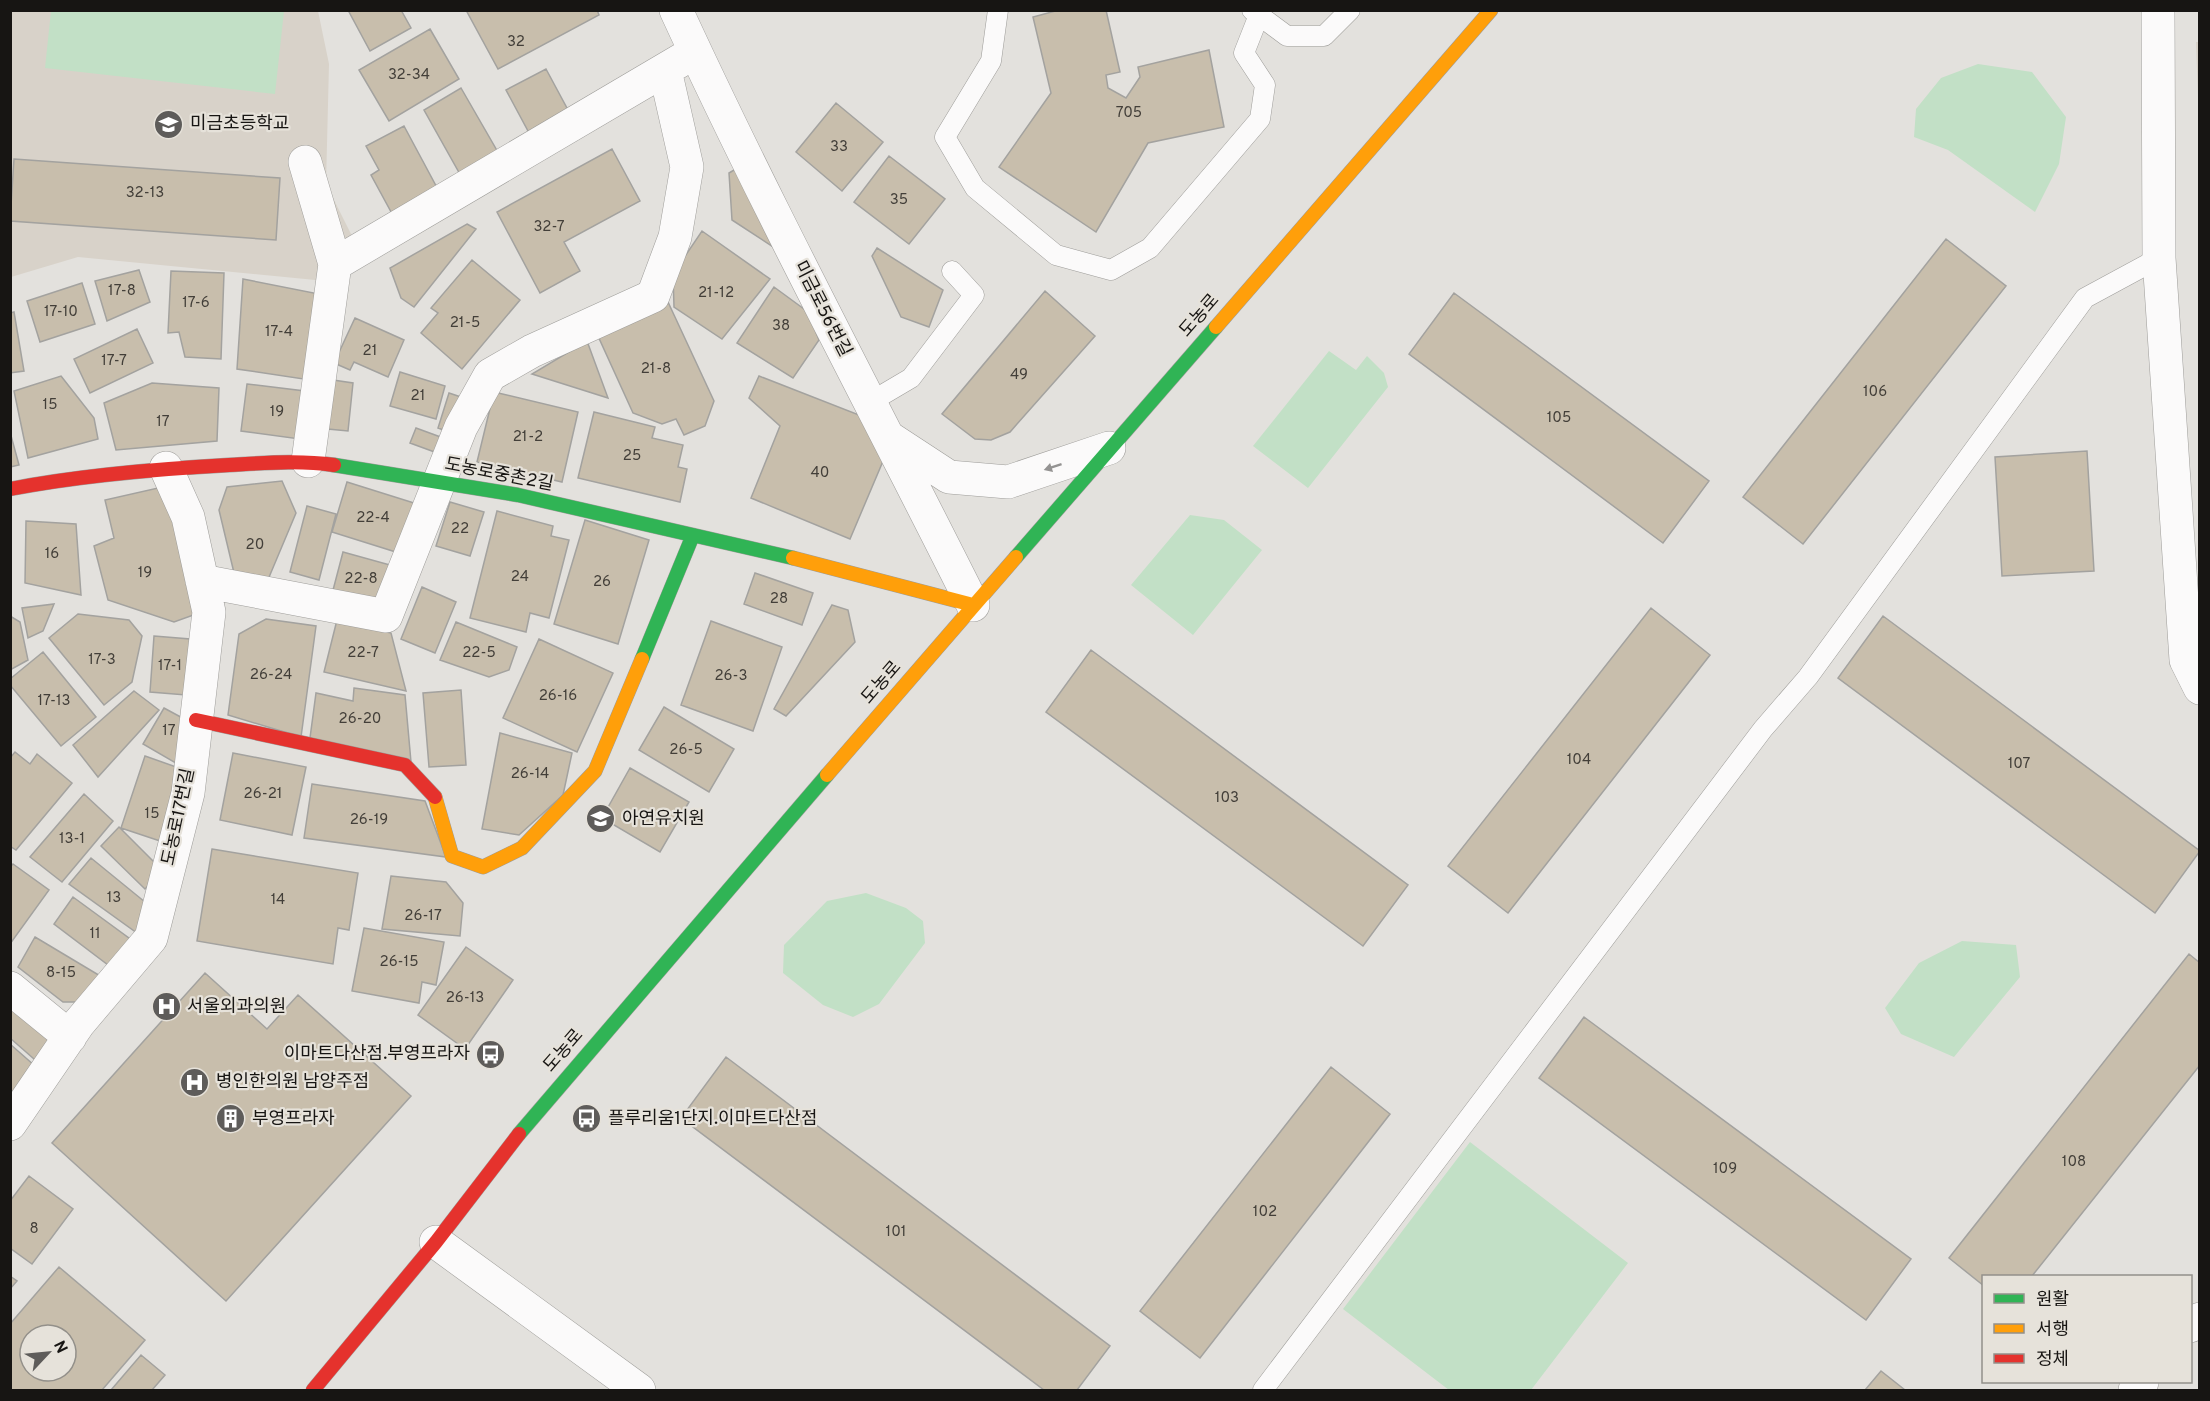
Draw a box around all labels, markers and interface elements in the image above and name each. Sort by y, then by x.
house number: 32 [507,33,525,52]
house number: 32-34 [388,66,430,85]
house number: 705 [1116,104,1142,123]
school or university icon: 미금초등학교 [153,108,185,140]
place label: 미금초등학교 [190,113,289,136]
house number: 33 [830,138,848,157]
house number: 32-13 [126,184,164,203]
house number: 35 [890,191,908,210]
house number: 32-7 [534,218,565,237]
street label: 미금로56번길 [788,257,856,361]
house number: 17-8 [108,282,136,301]
house number: 21-12 [698,284,734,303]
street label: 도농로 [1175,290,1225,342]
house number: 17-6 [182,294,210,313]
house number: 17-10 [44,303,78,322]
house number: 21-5 [450,314,480,333]
house number: 38 [772,317,790,336]
house number: 17-4 [265,323,293,342]
house number: 21 [363,342,377,361]
house number: 17-7 [101,352,127,371]
house number: 21-8 [641,360,671,379]
house number: 49 [1010,366,1028,385]
house number: 106 [1863,383,1887,402]
house number: 21 [411,387,425,406]
house number: 15 [43,396,57,415]
house number: 19 [270,403,284,422]
house number: 105 [1547,409,1571,428]
house number: 17 [156,413,170,432]
house number: 21-2 [513,428,543,447]
house number: 25 [623,447,641,466]
street label: 도농로중촌2길 [443,453,555,497]
one-way arrow [1044,463,1062,472]
house number: 40 [811,464,829,483]
house number: 22-4 [356,509,390,528]
house number: 22 [451,520,469,539]
house number: 20 [246,536,264,555]
house number: 16 [45,545,59,564]
house number: 19 [138,564,152,583]
house number: 24 [511,568,529,587]
house number: 22-8 [344,570,378,589]
house number: 26 [593,573,611,592]
house number: 28 [770,590,788,609]
house number: 22-7 [347,644,379,663]
house number: 22-5 [462,644,496,663]
house number: 17-3 [88,651,116,670]
house number: 17-1 [158,657,182,676]
street label: 도농로 [857,657,907,709]
house number: 26-24 [250,666,292,685]
house number: 26-3 [714,667,748,686]
house number: 26-16 [539,687,577,706]
house number: 17-13 [37,692,71,711]
house number: 26-20 [339,710,381,729]
house number: 17 [162,722,176,741]
house number: 26-5 [669,741,703,760]
house number: 104 [1567,751,1591,770]
house number: 107 [2008,755,2030,774]
house number: 26-14 [511,765,549,784]
street label: 도농로17번길 [157,766,201,868]
house number: 26-21 [244,785,282,804]
house number: 103 [1215,789,1239,808]
school or university icon: 아연유치원 [585,803,617,835]
house number: 15 [145,805,159,824]
place label: 아연유치원 [622,808,705,831]
house number: 26-19 [350,811,388,830]
house number: 13-1 [59,830,85,849]
house number: 13 [107,889,121,908]
house number: 14 [271,891,285,910]
house number: 26-17 [404,907,442,926]
house number: 11 [89,925,101,944]
house number: 26-15 [379,953,419,972]
house number: 8-15 [46,964,76,983]
house number: 26-13 [446,989,484,1008]
hospital icon: 서울외과의원 [150,991,182,1023]
place label: 서울외과의원 [187,996,286,1019]
street label: 도농로 [539,1025,589,1077]
bus stop icon: 이마트다산점.부영프라자 [475,1038,507,1070]
place label: 이마트다산점.부영프라자 [284,1043,470,1066]
hospital icon: 병인한의원 남양주점 [179,1066,211,1098]
place label: 병인한의원 남양주점 [216,1071,369,1094]
building icon: 부영프라자 [215,1103,247,1135]
bus stop icon: 플루리움1단지.이마트다산점 [571,1103,603,1135]
place label: 부영프라자 [252,1108,335,1131]
place label: 플루리움1단지.이마트다산점 [608,1108,817,1131]
house number: 108 [2062,1153,2086,1172]
house number: 109 [1713,1160,1737,1179]
house number: 102 [1253,1203,1277,1222]
house number: 8 [29,1220,39,1239]
house number: 101 [886,1223,906,1242]
legend [1982,1275,2192,1383]
text: 원활 [2036,1289,2069,1312]
text: 서행 [2036,1319,2069,1342]
north arrow [18,1323,78,1383]
text: N [48,1338,71,1357]
text: 정체 [2036,1349,2069,1372]

